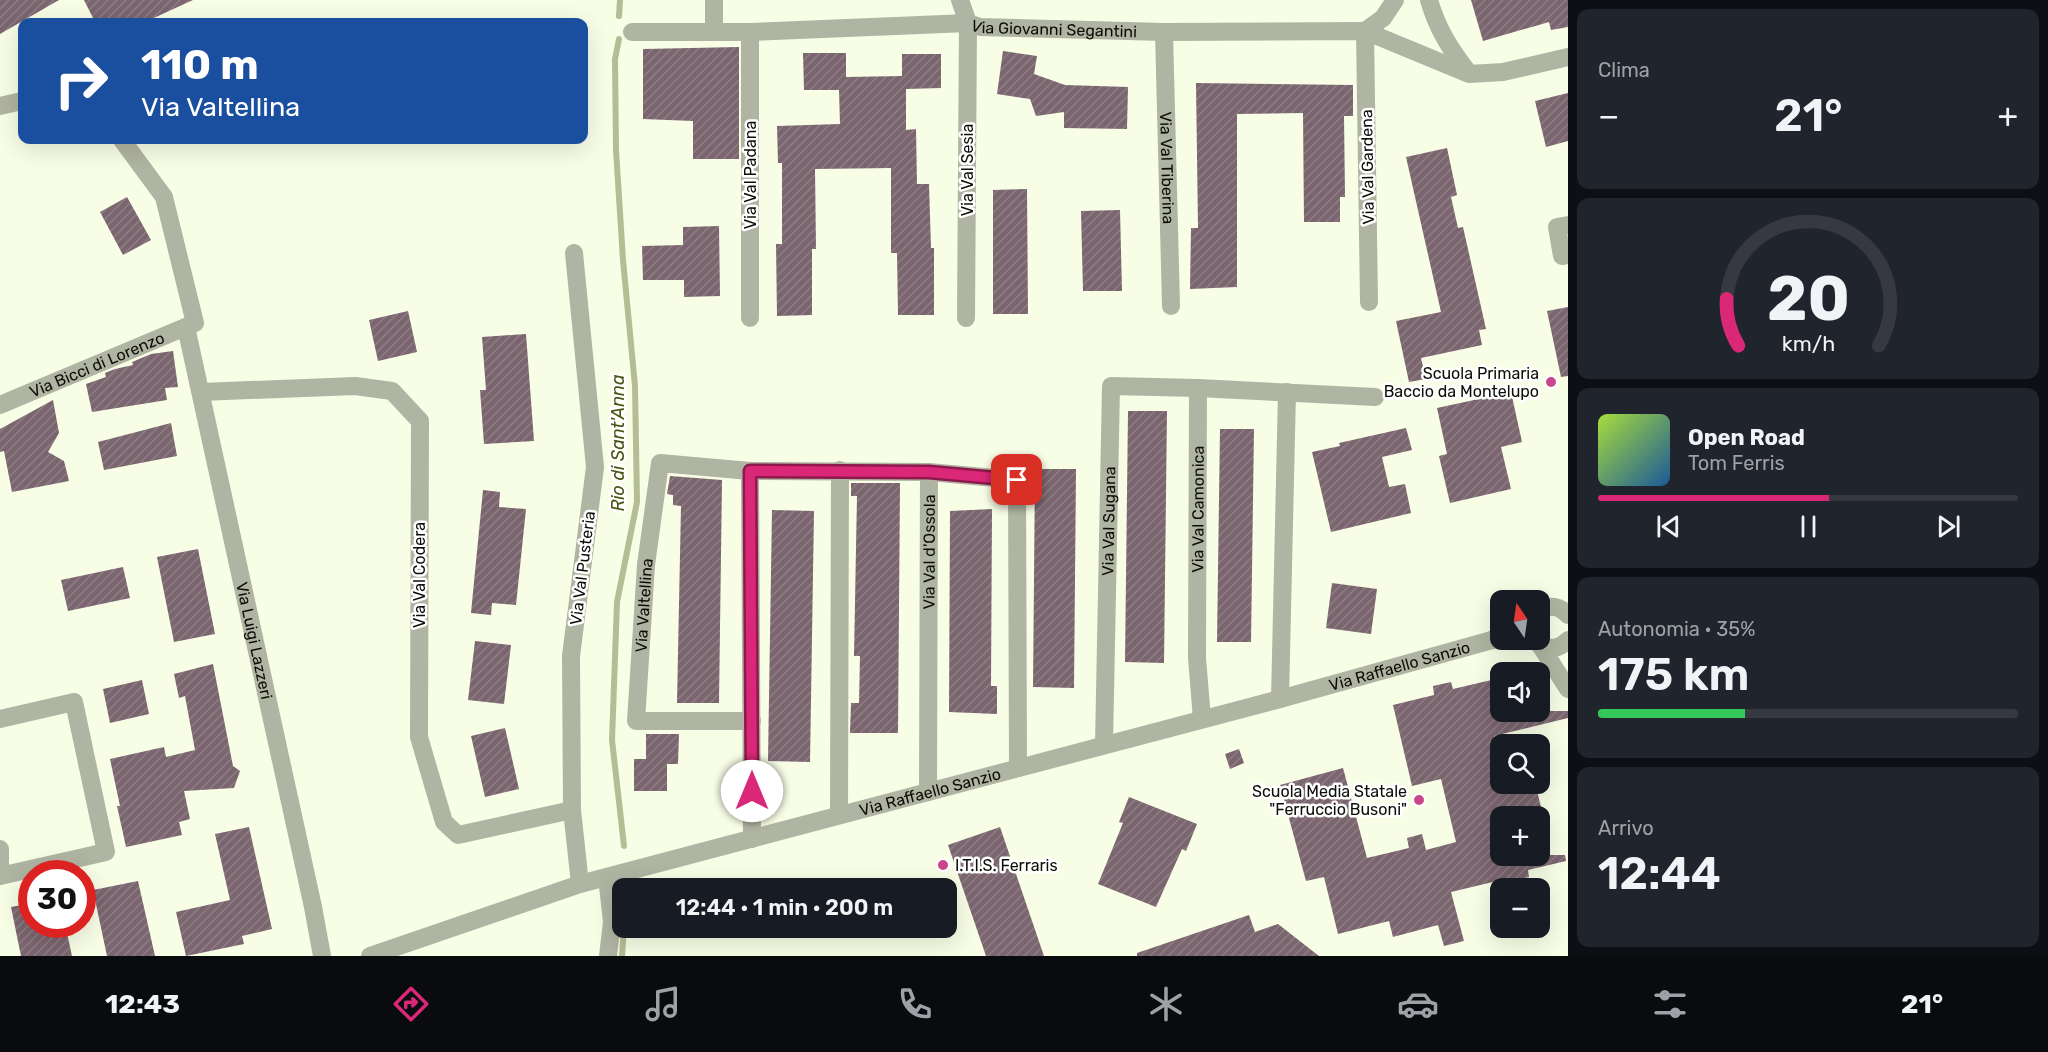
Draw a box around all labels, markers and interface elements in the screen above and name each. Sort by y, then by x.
street label: Via Giovanni Segantini [968,16,1137,41]
text: 110 m [141,40,259,90]
icon: right [42,42,120,120]
text: Clima [1598,58,1650,82]
text: 21° [1774,89,1843,142]
text: Via Valtellina [141,91,300,123]
text: − [1598,96,1619,135]
text: + [1997,96,2018,135]
street label: Via Val Gardena [1357,109,1378,225]
street label: Via Val Tiberina [1156,111,1178,225]
street label: Via Val Padana [741,121,760,229]
street label: Via Val Sesia [958,124,977,216]
text: 20 [1767,262,1849,336]
street label: Via Bicci di Lorenzo [27,328,167,401]
text: km/h [1781,331,1835,356]
place label: Scuola Primaria Baccio da Montelupo [1384,364,1539,401]
water label: Rio di Sant'Anna [607,374,629,512]
marker: Scuola Primaria Baccio da Montelupo [1544,375,1558,389]
text: Open Road [1688,424,1805,451]
street label: Via Val Camonica [1188,446,1208,573]
text: Tom Ferris [1688,451,1785,475]
pin [991,454,1042,505]
icon: arrive [1000,463,1033,496]
street label: Via Val Sugana [1098,466,1119,576]
street label: Via Val d'Ossola [920,494,939,610]
street label: Via Val Pusteria [566,510,599,626]
icon: previous [1652,510,1685,543]
icon: pause [1792,510,1825,543]
icon: next [1932,510,1965,543]
street label: Via Val Codera [410,522,429,628]
street label: Via Valtellina [631,557,657,653]
street label: Via Luigi Lazzeri [232,580,276,701]
north arrow [1490,590,1550,650]
map controls [1490,590,1550,938]
text: Autonomia · 35% [1598,617,1755,641]
street label: Via Raffaello Sanzio [1327,638,1472,695]
text: 175 km [1598,648,1749,701]
button: sound [1490,662,1550,722]
button: search [1490,734,1550,794]
position arrow [720,759,784,823]
street label: Via Raffaello Sanzio [857,764,1003,820]
place label: Scuola Media Statale "Ferruccio Busoni" [1252,782,1407,819]
marker: Scuola Media Statale "Ferruccio Busoni" [1412,793,1426,807]
button: + [1490,806,1550,866]
text: Arrivo [1598,816,1654,840]
text: 12:44 [1598,847,1721,900]
place label: I.T.I.S. Ferraris [955,856,1058,875]
marker: I.T.I.S. Ferraris [936,858,950,872]
speed limit sign: 30 [18,860,96,938]
button: − [1490,878,1550,938]
text: 12:44 · 1 min · 200 m [676,894,893,921]
icon: directions [390,983,432,1025]
icon: music [642,983,684,1025]
icon: phone [894,983,936,1025]
icon: climate [1145,983,1187,1025]
icon: car [1397,983,1439,1025]
icon: filters [1649,983,1691,1025]
text: 12:43 [105,988,180,1020]
text: 21° [1901,988,1943,1020]

